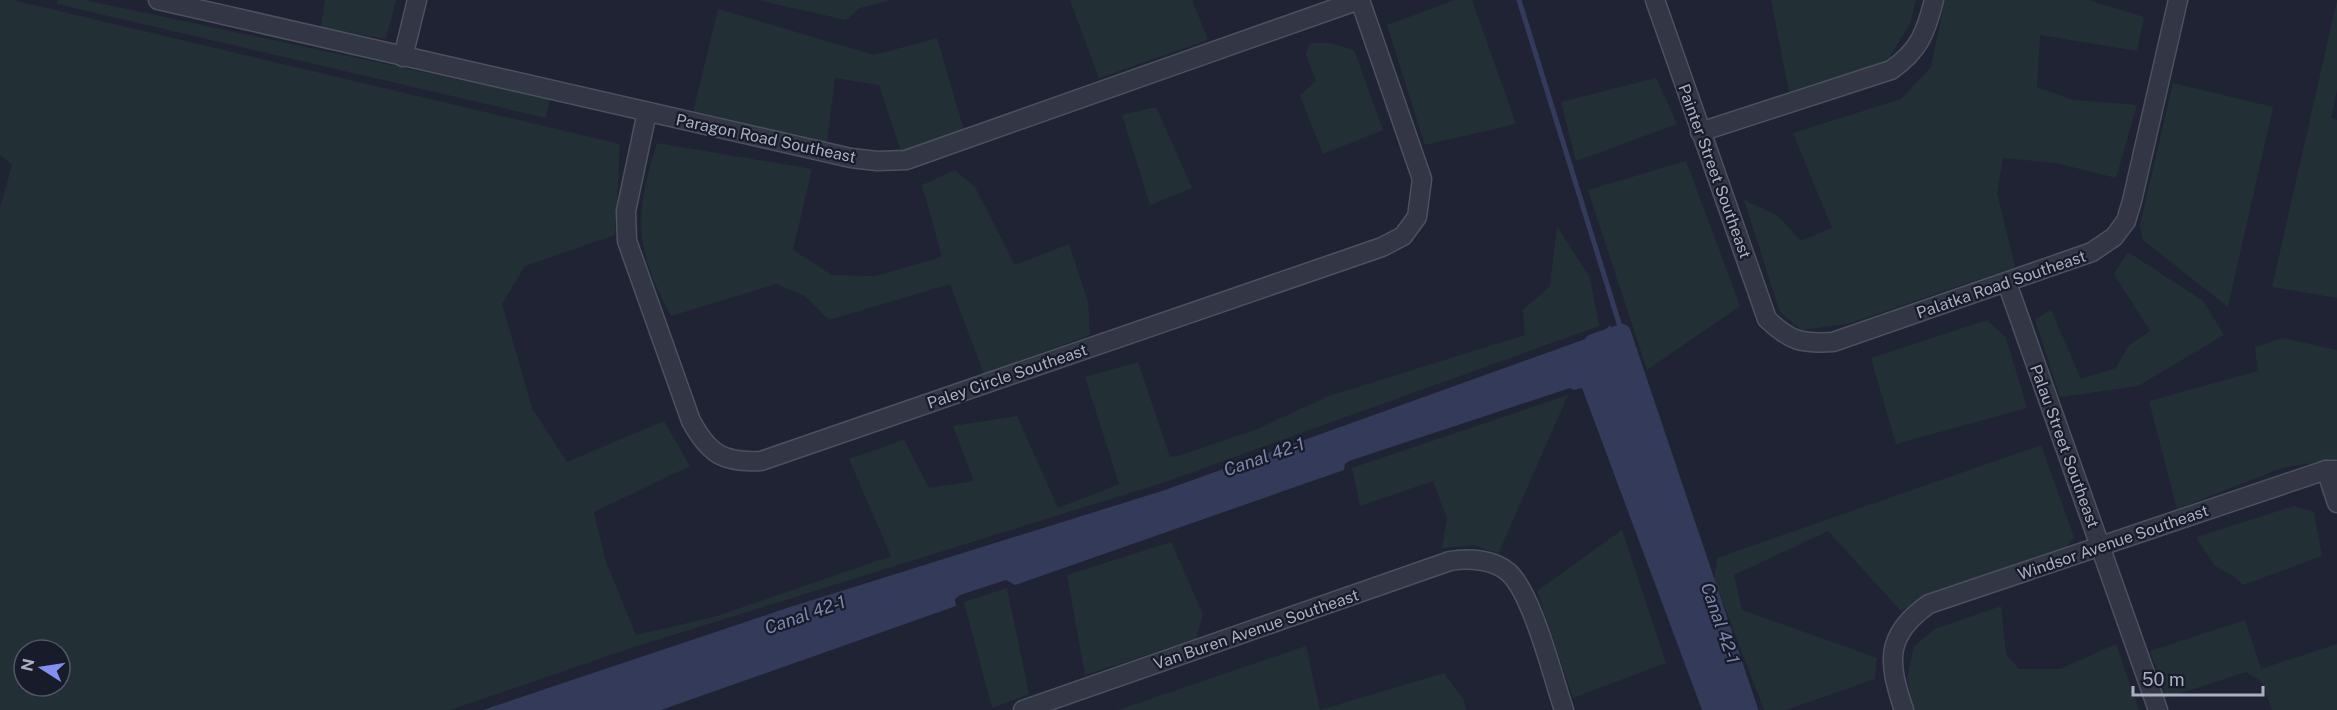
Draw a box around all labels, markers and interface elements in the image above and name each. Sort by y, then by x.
street label: Painter Street Southeast [1674,81,1755,261]
street label: Paragon Road Southeast [674,110,858,167]
street label: Palatka Road Southeast [1914,247,2088,322]
street label: Paley Circle Southeast [925,340,1090,413]
street label: Palau Street Southeast [2026,362,2103,531]
water label: Canal 42-1 [1221,433,1307,480]
street label: Windsor Avenue Southeast [2015,501,2211,584]
water label: Canal 42-1 [1697,580,1744,666]
street label: Van Buren Avenue Southeast [1151,585,1361,674]
water label: Canal 42-1 [762,591,848,638]
north arrow [12,638,72,698]
text: N [17,657,38,673]
scale bar [2133,659,2264,697]
text: 50 m [2142,669,2185,690]

